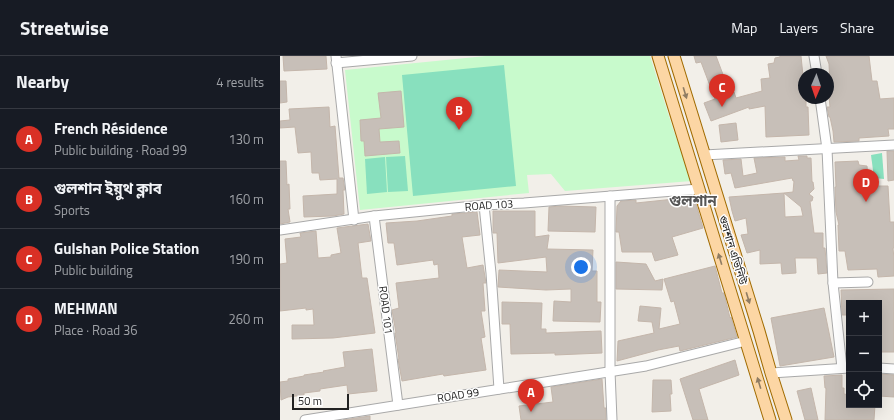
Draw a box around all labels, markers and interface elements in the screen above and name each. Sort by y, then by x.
text: Streetwise [20,13,109,42]
text: Map [731,17,757,38]
text: Layers [779,17,818,38]
text: Share [840,17,874,38]
north arrow [798,68,834,104]
text: Nearby [16,69,69,95]
text: 4 results [216,72,264,92]
pin: C [709,74,735,107]
one-way arrow [682,88,688,100]
pin: B [446,97,472,130]
text: French Résidence [54,117,168,140]
text: A [25,129,33,149]
text: 130 m [228,129,264,149]
text: Public building · Road 99 [54,140,187,160]
pin: D [853,169,879,202]
text: গুলশান ইয়ুথ ক্লাব [54,177,162,200]
text: B [25,189,33,209]
text: 160 m [228,189,264,209]
district label: গুলশান [669,189,718,212]
street label: ROAD 103 [464,195,514,215]
text: Sports [54,200,90,220]
street label: গুলশান এভিনিউ [715,213,751,287]
text: Gulshan Police Station [54,237,199,260]
text: C [25,249,33,269]
text: 190 m [228,249,264,269]
one-way arrow [717,252,723,264]
your location [571,257,591,277]
text: Public building [54,260,133,280]
street label: ROAD 101 [375,285,397,335]
one-way arrow [746,292,752,304]
text: MEHMAN [54,297,118,320]
map controls [846,300,882,408]
button: + [846,300,882,336]
text: D [25,309,33,329]
text: 260 m [228,309,264,329]
text: Place · Road 36 [54,320,138,340]
button: − [846,336,882,372]
button: locate [846,372,882,408]
one-way arrow [756,376,762,388]
pin: A [518,379,544,412]
street label: ROAD 99 [436,384,480,406]
scale bar [292,392,349,411]
text: 50 m [298,393,322,409]

